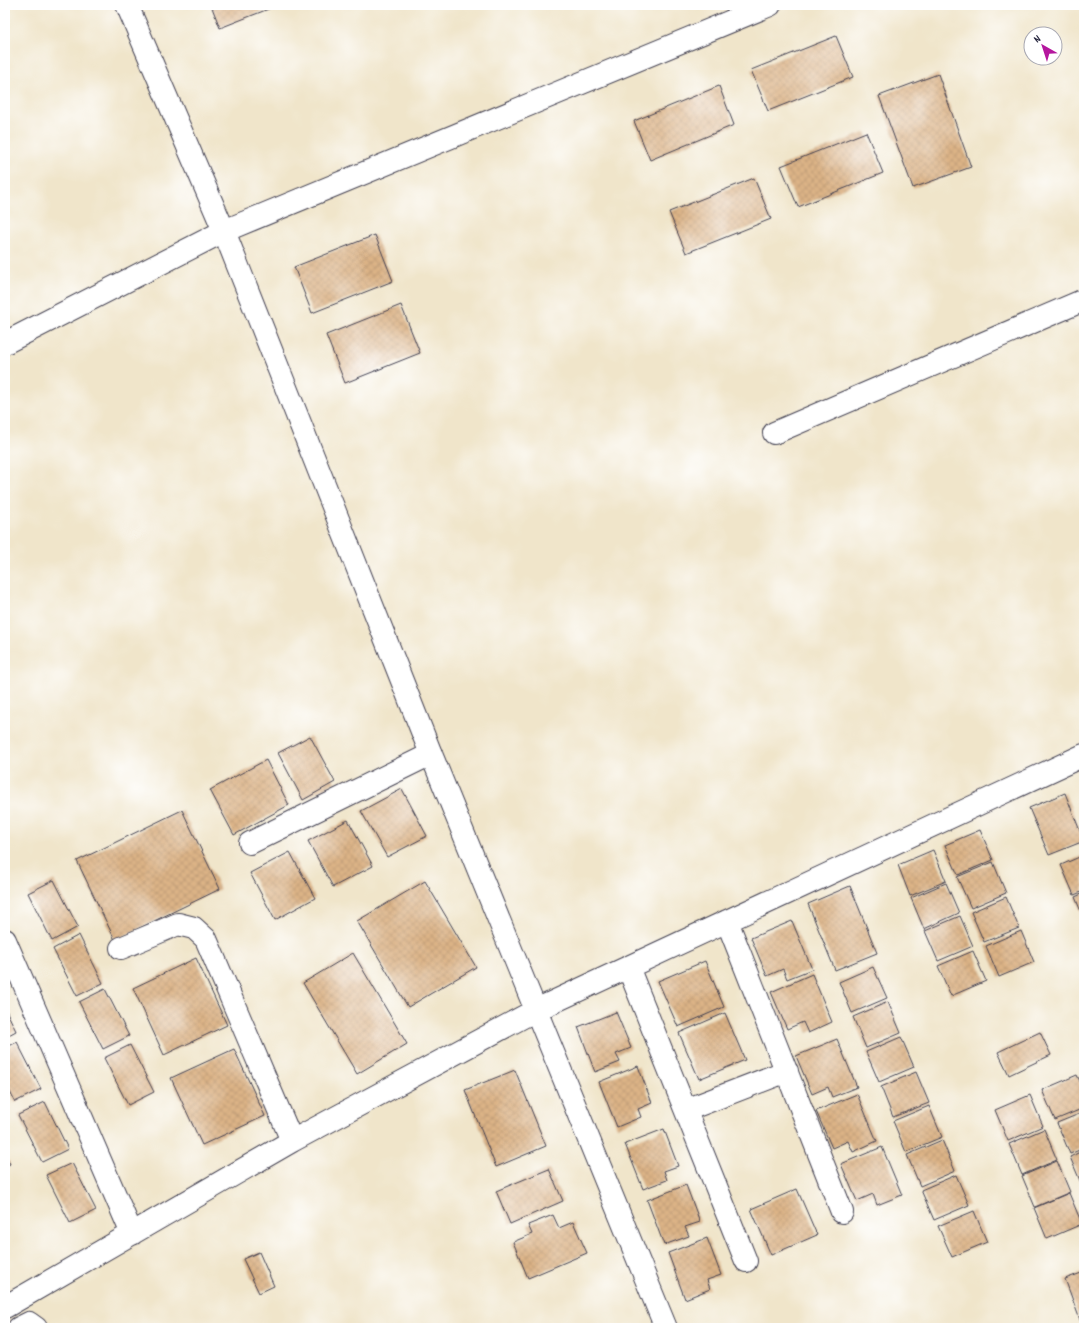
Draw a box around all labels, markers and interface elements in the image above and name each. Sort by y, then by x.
north arrow [1023,26,1063,66]
text: N [1031,32,1046,48]

